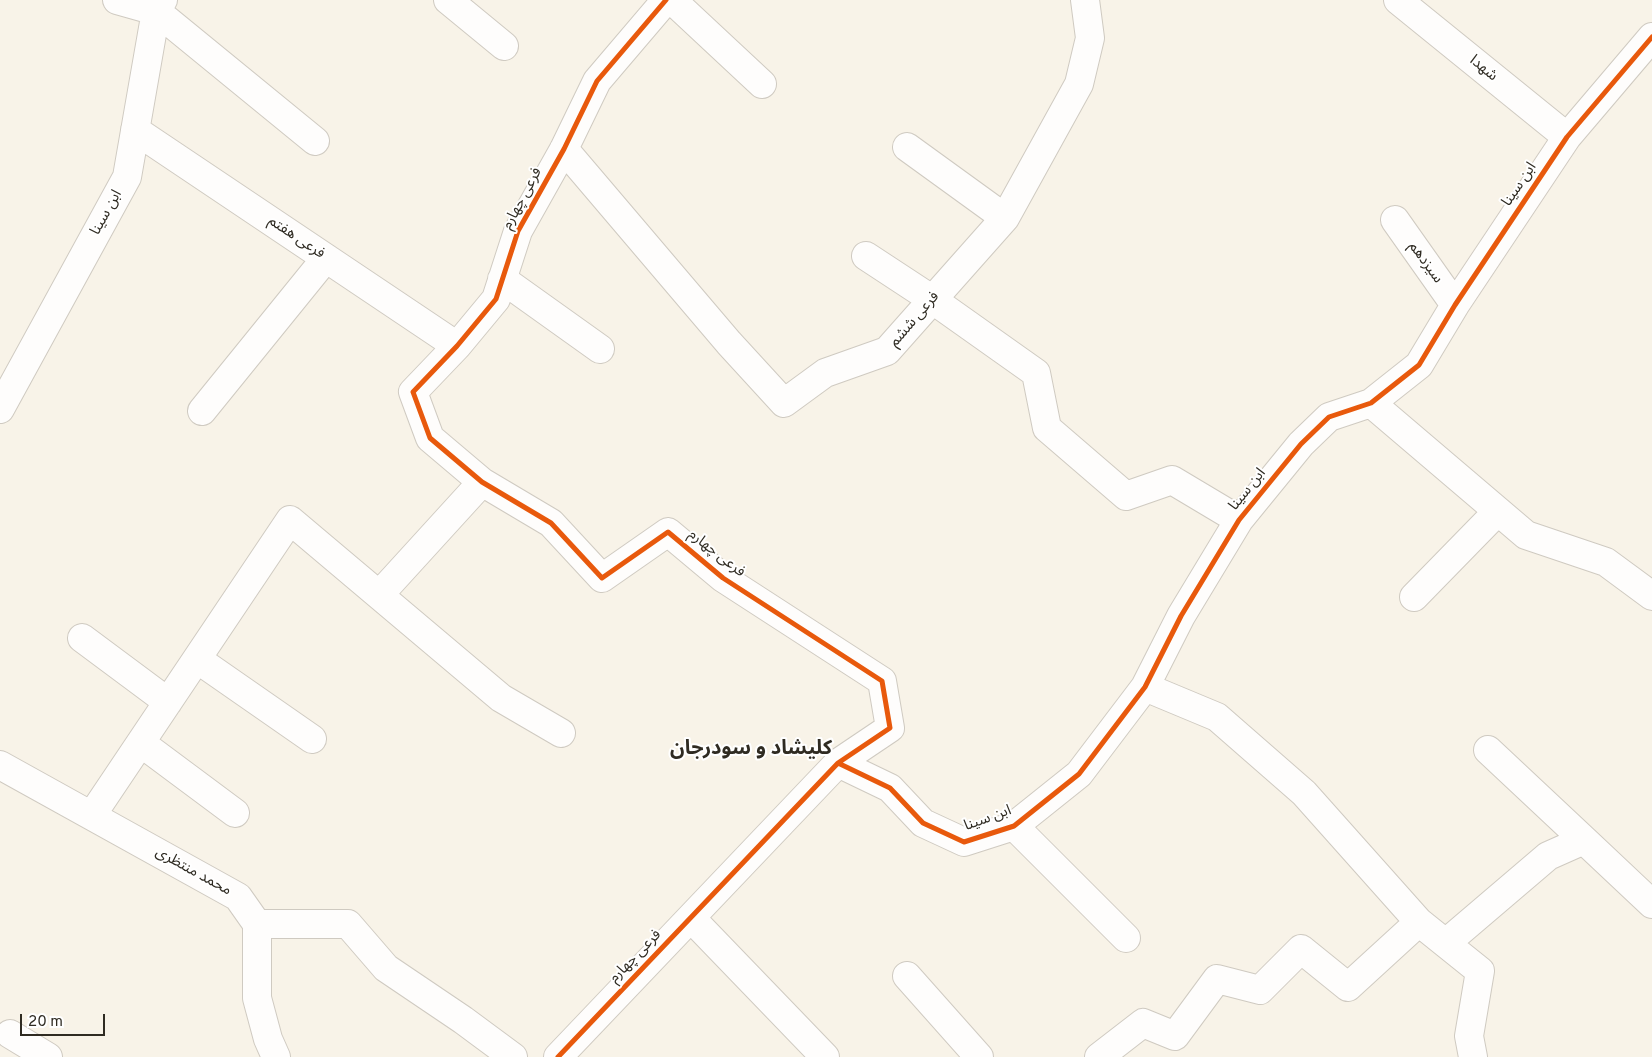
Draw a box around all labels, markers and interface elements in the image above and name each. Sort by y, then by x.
street label: شهدا [1465,52,1501,86]
street label: ابن سینا [1499,160,1541,210]
street label: فرعی چهارم [499,165,547,233]
street label: ابن سینا [87,187,127,239]
street label: فرعی هفتم [264,213,328,263]
street label: سیزدهم [1404,239,1446,287]
street label: فرعی ششم [886,289,944,351]
street label: ابن سینا [1226,465,1270,515]
street label: فرعی چهارم [684,526,748,582]
district label: کلیشاد و سودرجان [670,738,832,762]
street label: ابن سینا [962,802,1014,836]
street label: محمد منتظری [152,844,234,900]
street label: فرعی چهارم [606,927,666,987]
scale bar [22,1004,108,1036]
text: 20 m [28,1013,63,1032]

